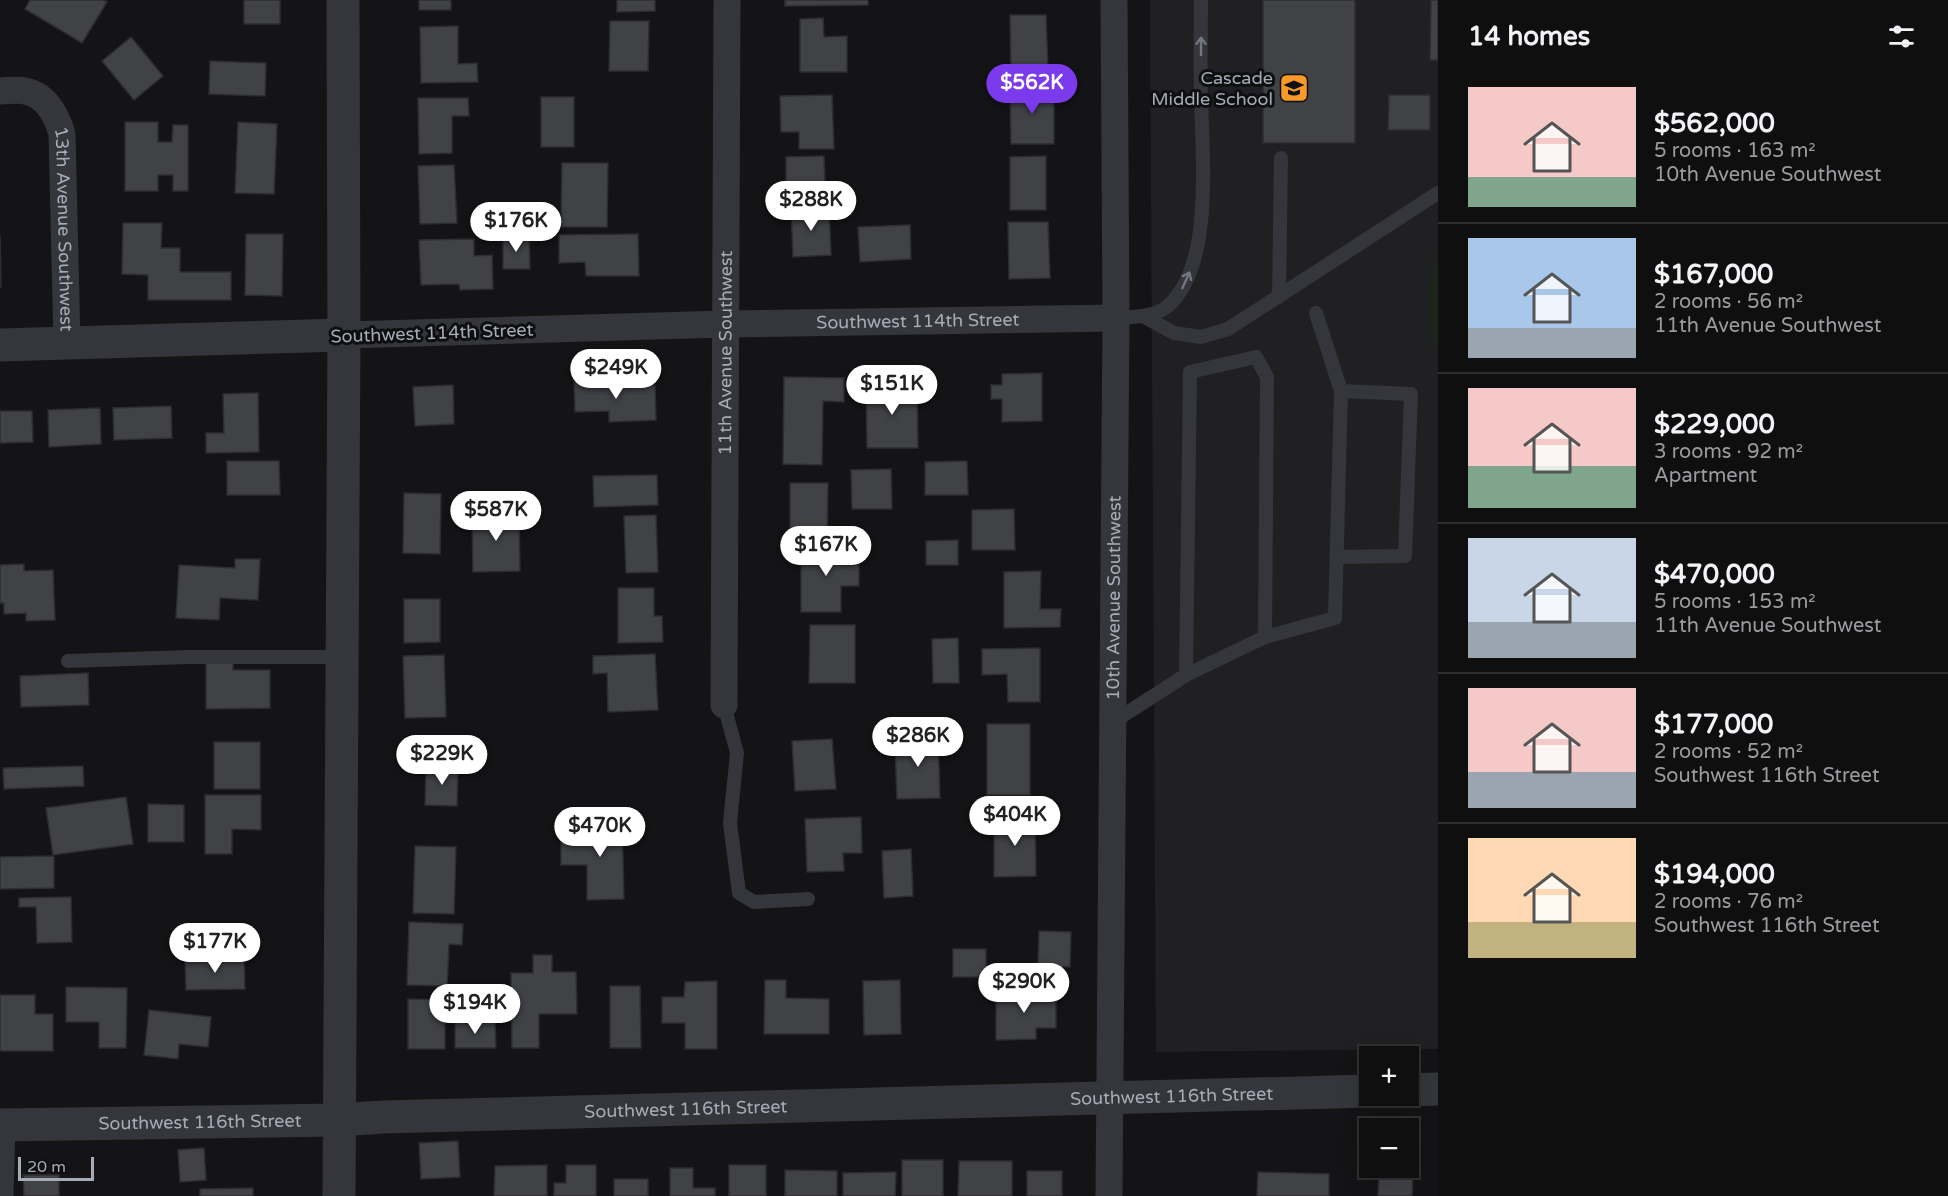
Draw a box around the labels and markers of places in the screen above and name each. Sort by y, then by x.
pin: $562K [990,64,1074,115]
place label: Cascade Middle School [1151,67,1273,110]
school or university icon: Cascade Middle School [1278,72,1310,104]
pin: $288K [769,181,853,232]
pin: $176K [474,202,558,253]
pin: $249K [574,349,658,400]
pin: $151K [850,365,934,416]
pin: $587K [454,491,538,542]
pin: $167K [784,526,868,577]
pin: $286K [876,717,960,768]
pin: $229K [400,735,484,786]
pin: $404K [973,796,1057,847]
pin: $470K [558,807,642,858]
pin: $177K [173,923,257,974]
pin: $290K [982,963,1066,1014]
pin: $194K [433,984,517,1035]

